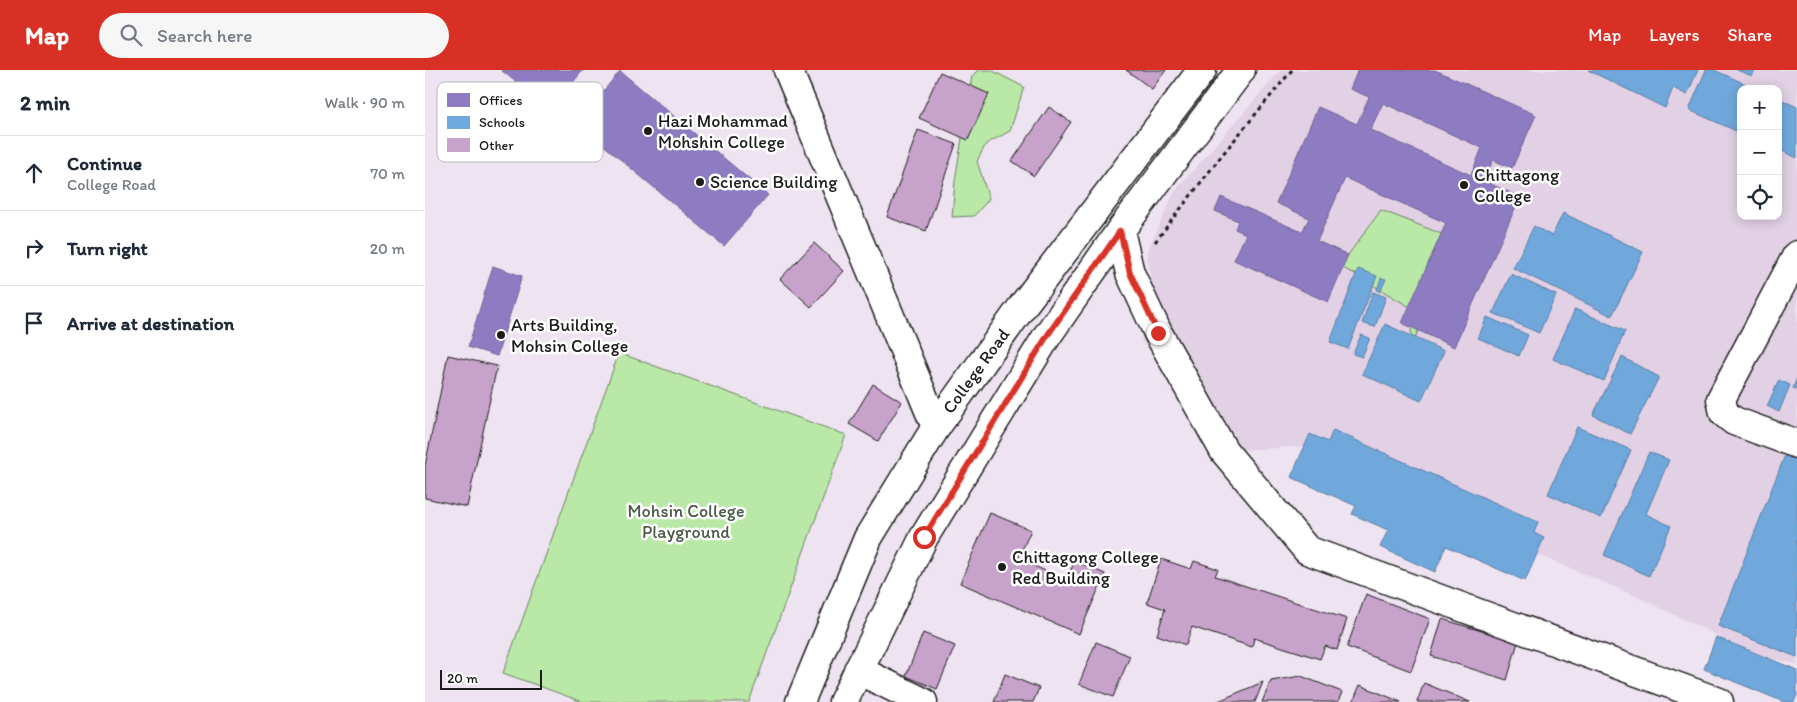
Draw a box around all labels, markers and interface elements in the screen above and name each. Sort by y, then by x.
search box [99,13,449,58]
text: Map [25,21,69,50]
icon: search [117,21,145,49]
text: Search here [157,24,252,47]
text: Map [1588,24,1621,46]
text: Layers [1649,24,1699,46]
text: Share [1727,24,1772,46]
legend [437,82,603,162]
map controls [1737,85,1782,220]
button: + [1737,85,1782,130]
text: 2 min [20,90,70,115]
text: Offices [479,92,522,109]
text: Walk · 90 m [325,93,405,112]
place label: Hazi Mohammad Mohshin College [658,110,788,153]
text: Schools [479,114,525,131]
marker: Hazi Mohammad Mohshin College [642,125,654,137]
button: − [1737,130,1782,175]
text: Other [479,137,514,154]
text: Continue [67,152,142,175]
icon: ahead [20,159,48,187]
text: 70 m [370,164,405,183]
place label: Chittagong College [1474,164,1560,207]
place label: Science Building [710,171,838,193]
text: College Road [67,175,156,194]
button: locate [1737,175,1782,220]
marker: Science Building [694,176,706,188]
marker: Chittagong College [1458,179,1470,191]
icon: right [20,234,48,262]
text: Turn right [67,237,148,260]
text: 20 m [370,239,405,258]
icon: arrive [20,309,48,337]
text: Arrive at destination [67,312,234,335]
place label: Arts Building, Mohsin College [511,314,628,357]
route end [1147,322,1170,345]
street label: College Road [938,324,1014,418]
marker: Arts Building, Mohsin College [495,329,507,341]
park label: Mohsin College Playground [627,500,745,543]
route start [913,526,936,549]
place label: Chittagong College Red Building [1012,546,1159,589]
marker: Chittagong College Red Building [996,561,1008,573]
scale bar [440,667,543,690]
text: 20 m [447,670,478,687]

